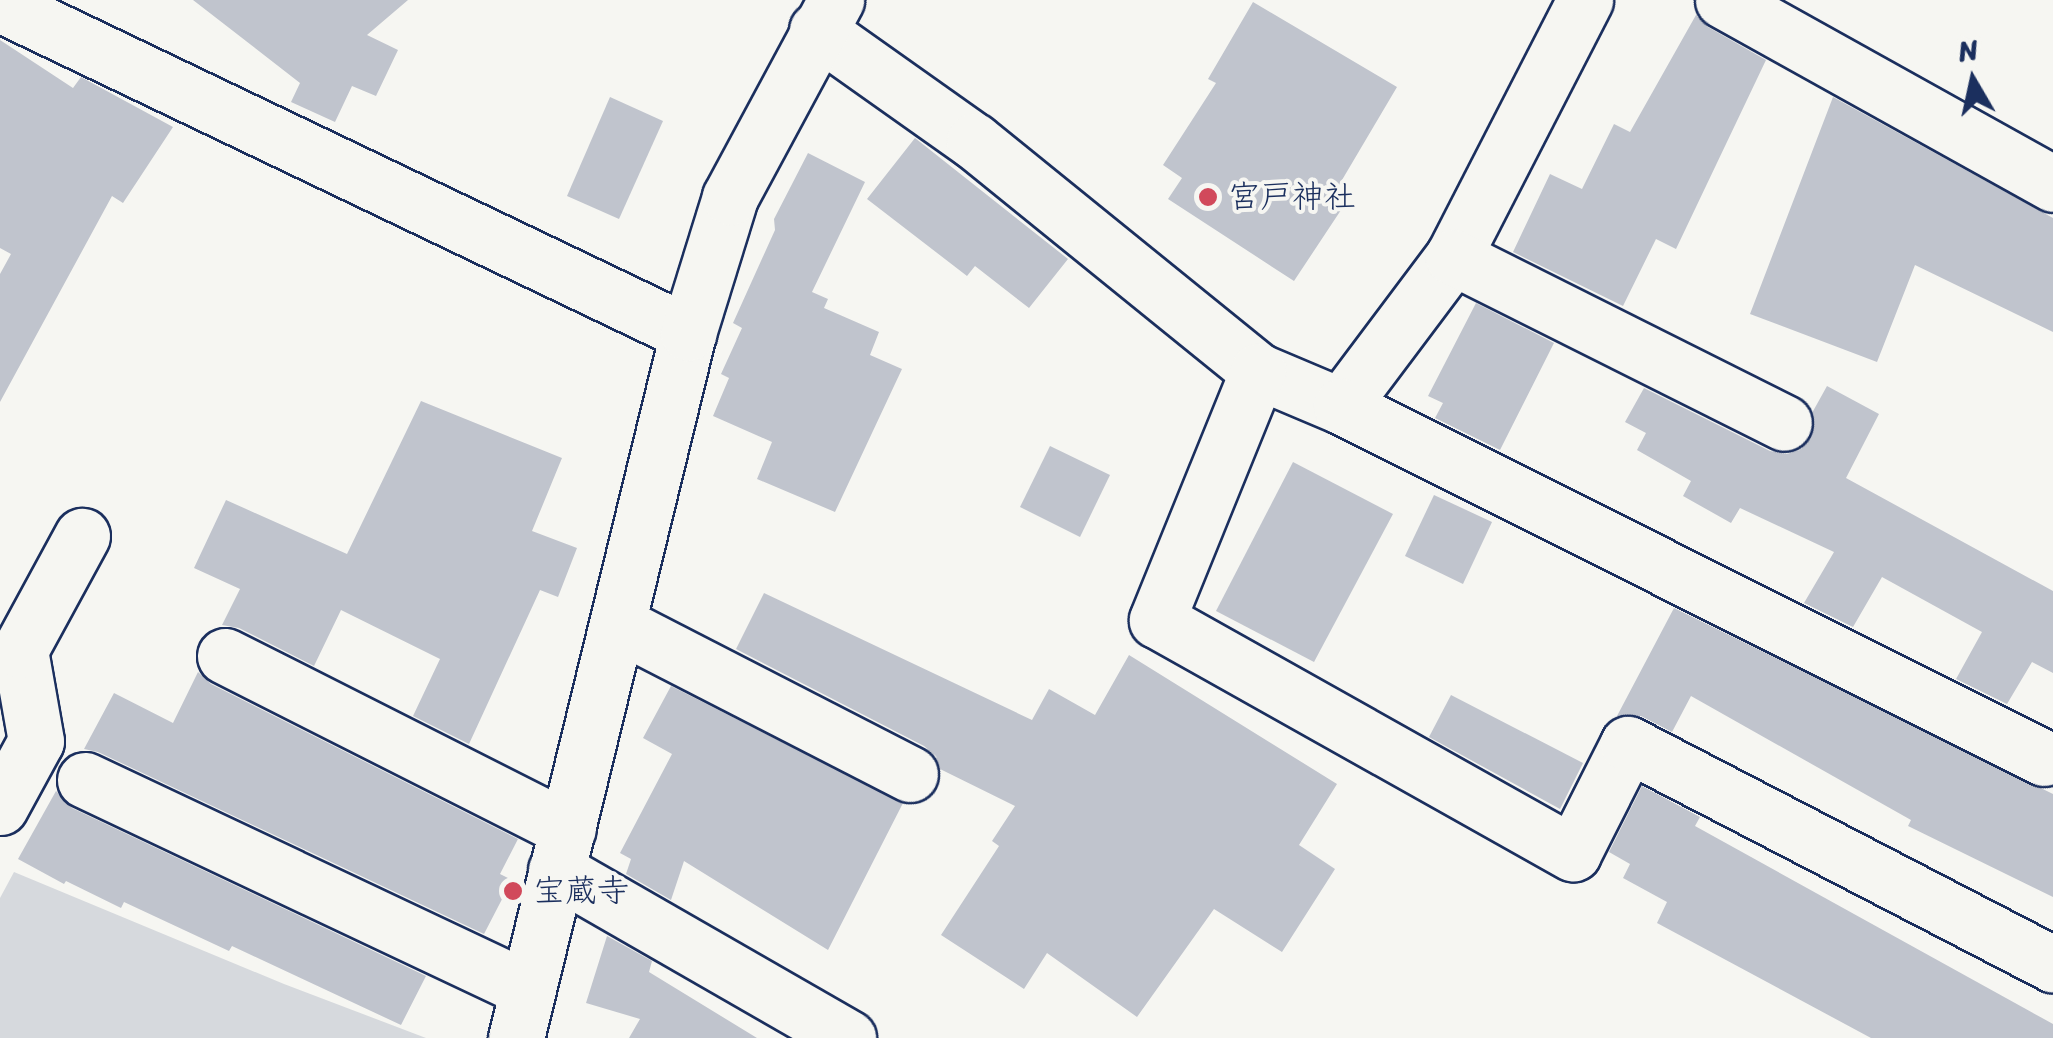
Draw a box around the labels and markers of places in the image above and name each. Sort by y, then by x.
place label: 宮戸神社 [1228,178,1356,216]
marker: 宮戸神社 [1197,186,1219,208]
place label: 宝蔵寺 [533,872,629,910]
marker: 宝蔵寺 [502,880,524,902]

